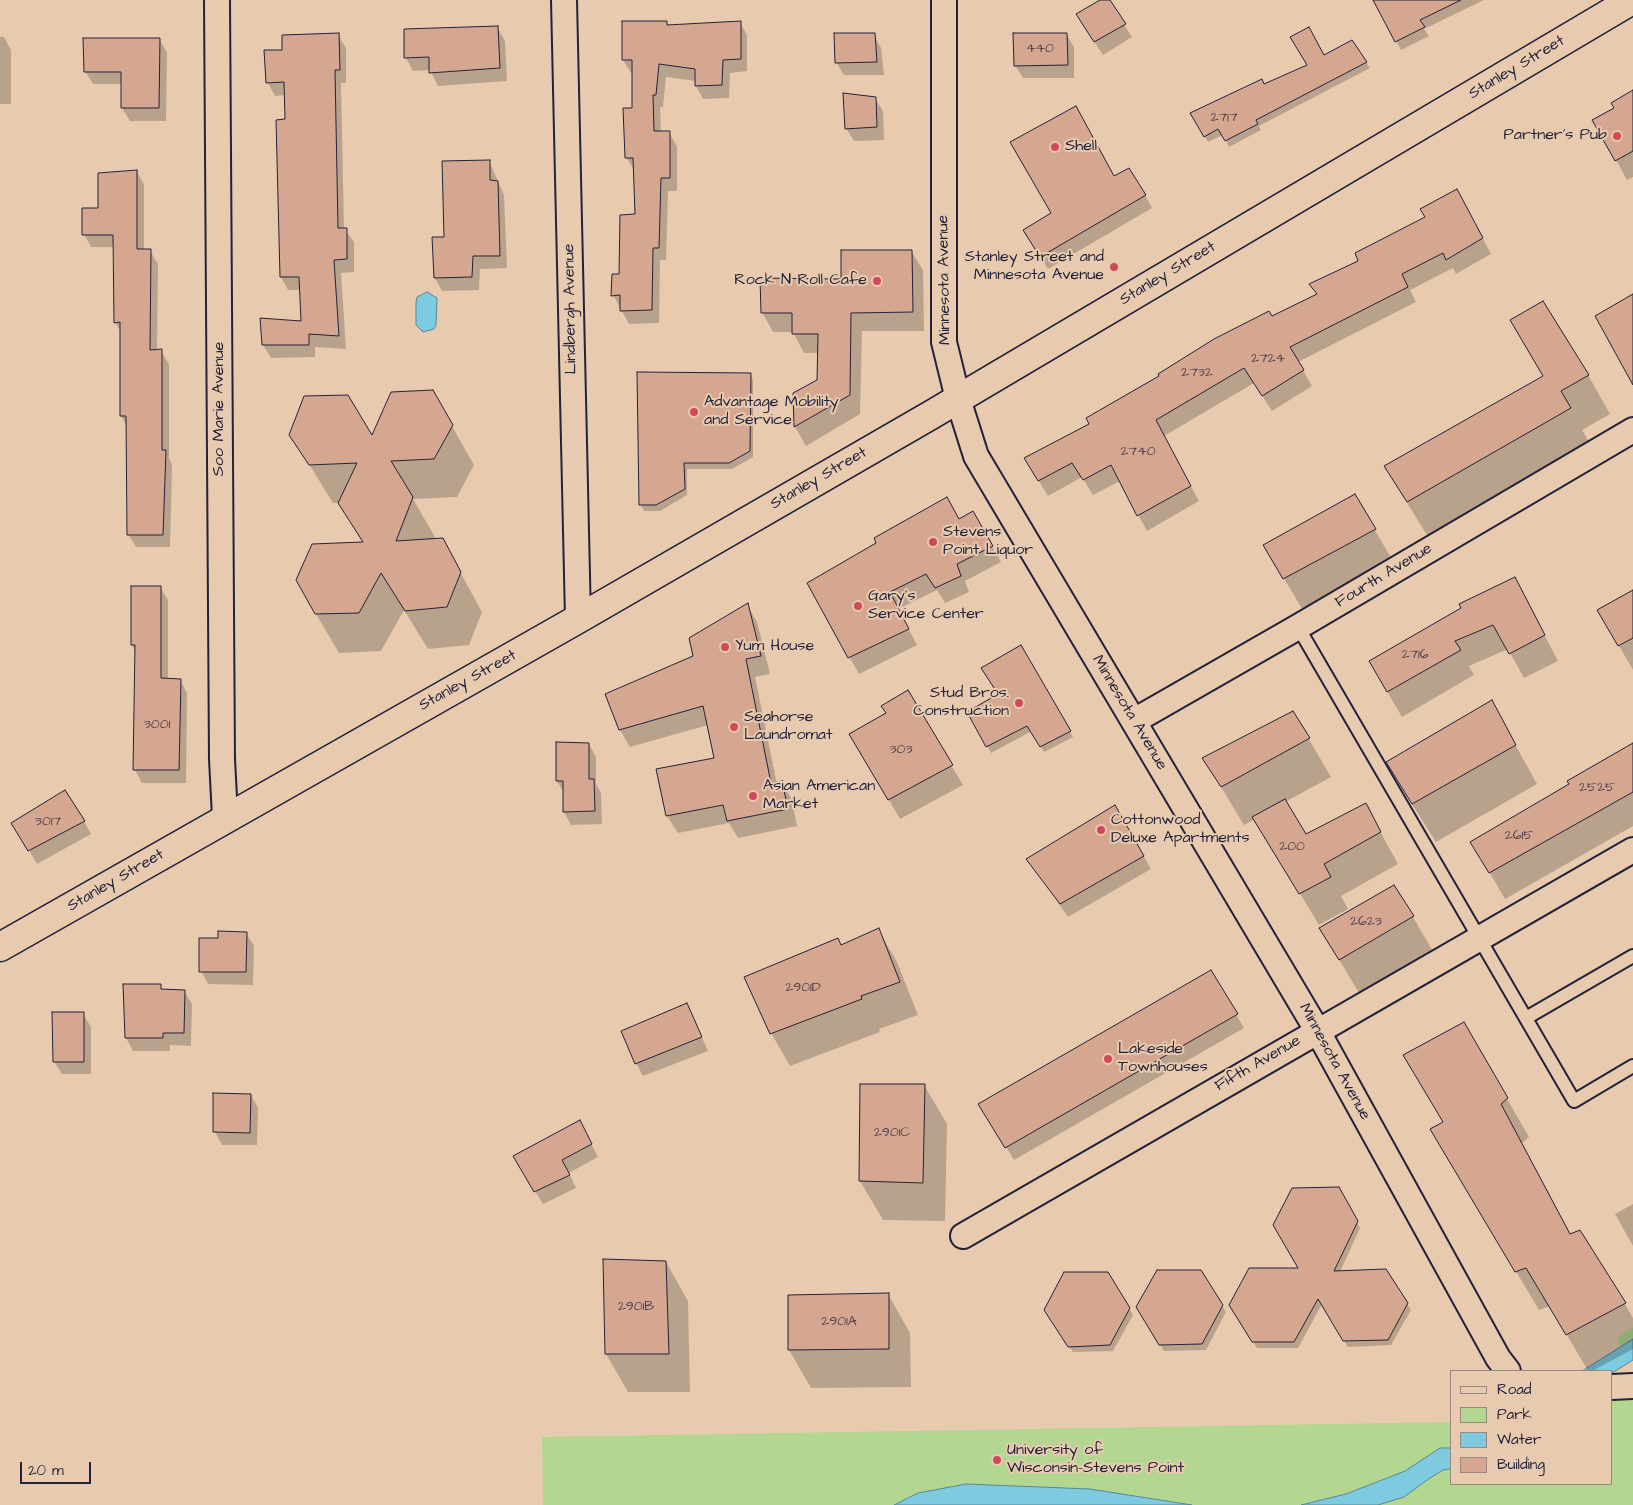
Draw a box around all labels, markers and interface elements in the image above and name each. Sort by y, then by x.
street label: Stanley Street [1466,32,1568,104]
house number: 440 [1026,41,1054,57]
house number: 2717 [1210,110,1238,126]
place label: Partner's Pub [1504,126,1607,146]
marker: Partner's Pub [1611,130,1623,142]
place label: Shell [1065,137,1097,157]
marker: Shell [1049,141,1061,153]
street label: Minnesota Avenue [934,215,956,345]
street label: Stanley Street [1117,238,1219,310]
street label: Lindbergh Avenue [560,243,582,375]
place label: Stanley Street and Minnesota Avenue [965,248,1104,286]
marker: Stanley Street and Minnesota Avenue [1108,261,1120,273]
place label: Rock N Roll Cafe [734,271,867,291]
marker: Rock N Roll Cafe [871,275,883,287]
street label: Soo Marie Avenue [210,342,230,476]
house number: 2724 [1251,351,1285,367]
house number: 2732 [1181,365,1213,381]
place label: Advantage Mobility and Service [704,393,839,431]
marker: Advantage Mobility and Service [688,406,700,418]
street label: Stanley Street [767,444,871,514]
house number: 2740 [1121,444,1155,460]
place label: Stevens Point Liquor [943,523,1033,561]
marker: Stevens Point Liquor [927,536,939,548]
street label: Fourth Avenue [1332,539,1436,613]
place label: Gary's Service Center [868,587,984,625]
marker: Gary's Service Center [852,600,864,612]
place label: Yum House [735,637,814,657]
marker: Yum House [719,641,731,653]
street label: Stanley Street [416,646,520,716]
house number: 2716 [1401,647,1429,663]
street label: Minnesota Avenue [1087,652,1171,774]
place label: Stud Bros. Construction [913,684,1009,722]
marker: Stud Bros. Construction [1013,697,1025,709]
place label: Seahorse Laundromat [744,708,832,746]
house number: 3001 [144,717,170,733]
marker: Seahorse Laundromat [728,721,740,733]
house number: 303 [889,742,913,758]
place label: Asian American Market [763,777,875,815]
house number: 2525 [1579,780,1615,796]
marker: Asian American Market [747,790,759,802]
place label: Cottonwood Deluxe Apartments [1111,811,1249,849]
house number: 3017 [35,814,61,830]
marker: Cottonwood Deluxe Apartments [1095,824,1107,836]
house number: 2615 [1505,828,1533,844]
house number: 200 [1279,839,1305,855]
street label: Stanley Street [64,846,168,916]
house number: 2623 [1350,914,1382,930]
house number: 2901D [785,980,821,996]
street label: Minnesota Avenue [1294,1000,1374,1124]
street label: Fifth Avenue [1212,1032,1304,1096]
place label: Lakeside Townhouses [1118,1040,1208,1078]
marker: Lakeside Townhouses [1102,1053,1114,1065]
house number: 2901C [874,1125,910,1141]
house number: 2901B [618,1299,654,1315]
house number: 2901A [821,1314,857,1330]
legend [1450,1370,1613,1485]
text: Road [1497,1379,1531,1400]
text: Park [1497,1404,1532,1425]
text: Water [1497,1429,1541,1450]
place label: University of Wisconsin–Stevens Point [1007,1441,1184,1479]
scale bar [22,1452,94,1484]
marker: University of Wisconsin–Stevens Point [991,1454,1003,1466]
text: Building [1497,1454,1545,1475]
text: 20 m [28,1460,64,1481]

